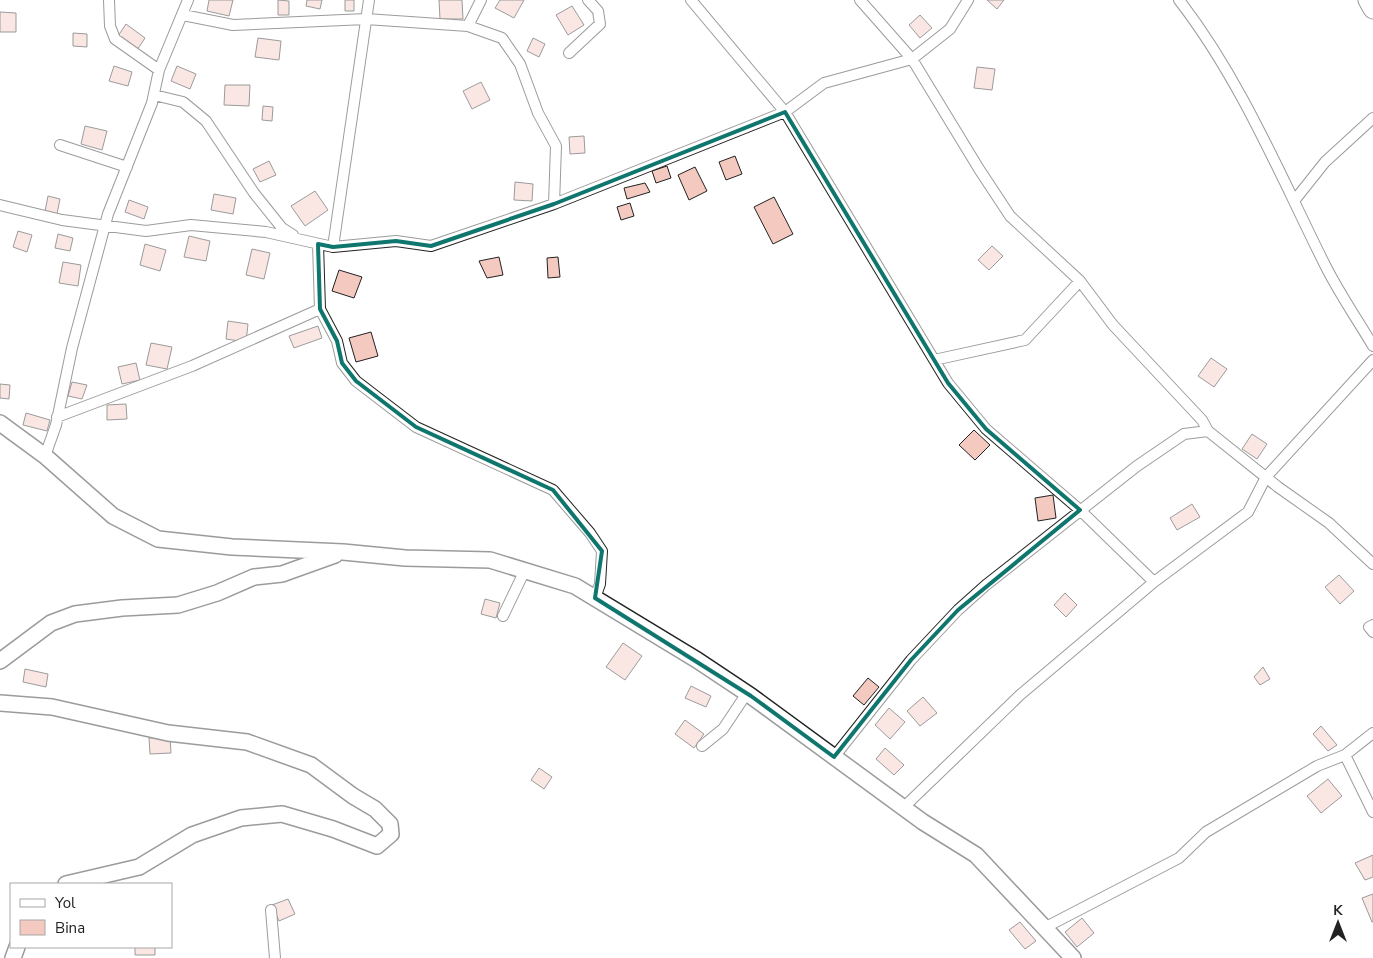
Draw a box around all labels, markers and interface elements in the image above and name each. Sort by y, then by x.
legend [10,883,172,948]
text: Yol [54,893,76,913]
north arrow [1313,898,1363,948]
text: K [1333,901,1343,920]
text: Bina [55,918,85,938]

